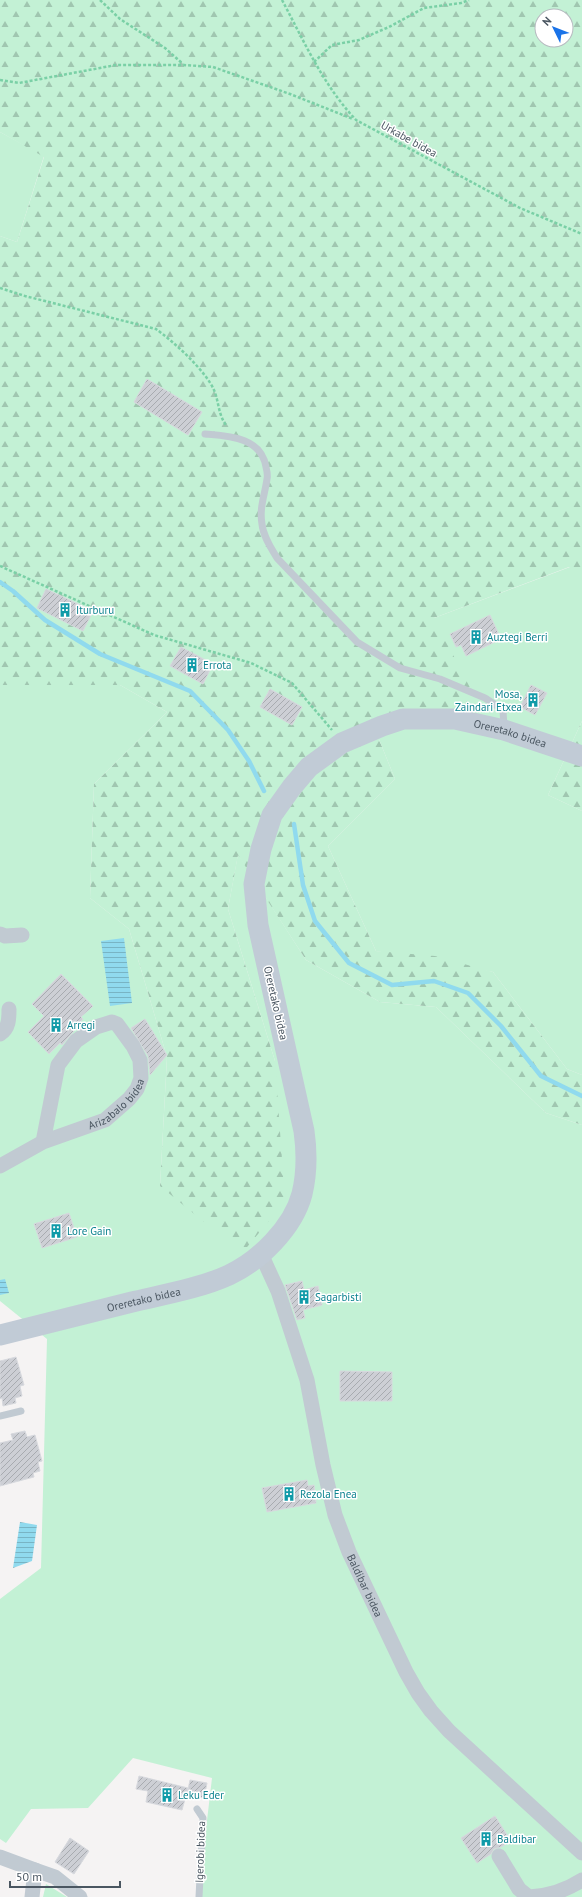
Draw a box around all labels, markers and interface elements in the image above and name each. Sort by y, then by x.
north arrow [534,8,574,48]
text: N [539,14,554,29]
street label: Urkabe bidea [379,118,439,160]
building icon: Iturburu [57,602,73,618]
place label: Iturburu [76,603,114,617]
building icon: Auztegi Berri [468,629,484,645]
place label: Auztegi Berri [487,630,548,644]
building icon: Errota [184,657,200,673]
place label: Errota [203,658,231,672]
place label: Mosa, Zaindari Etxea [455,687,522,714]
building icon: Mosa, Zaindari Etxea [525,692,541,708]
street label: Oreretako bidea [472,716,548,751]
street label: Oreretako bidea [261,965,291,1041]
building icon: Arregi [48,1017,64,1033]
place label: Arregi [67,1018,95,1032]
street label: Arizabalo bidea [86,1077,147,1132]
building icon: Lore Gain [48,1223,64,1239]
place label: Lore Gain [67,1224,111,1238]
street label: Oreretako bidea [105,1284,182,1315]
building icon: Sagarbisti [296,1289,312,1305]
place label: Sagarbisti [315,1290,362,1304]
building icon: Rezola Enea [281,1486,297,1502]
place label: Rezola Enea [300,1487,357,1501]
street label: Baldibar bidea [344,1552,386,1619]
building icon: Leku Eder [159,1787,175,1803]
place label: Leku Eder [178,1788,224,1802]
street label: Igerobi bidea [192,1821,208,1883]
building icon: Baldibar [478,1831,494,1847]
place label: Baldibar [497,1832,536,1846]
scale bar [10,1863,120,1889]
text: 50 m [16,1869,42,1884]

